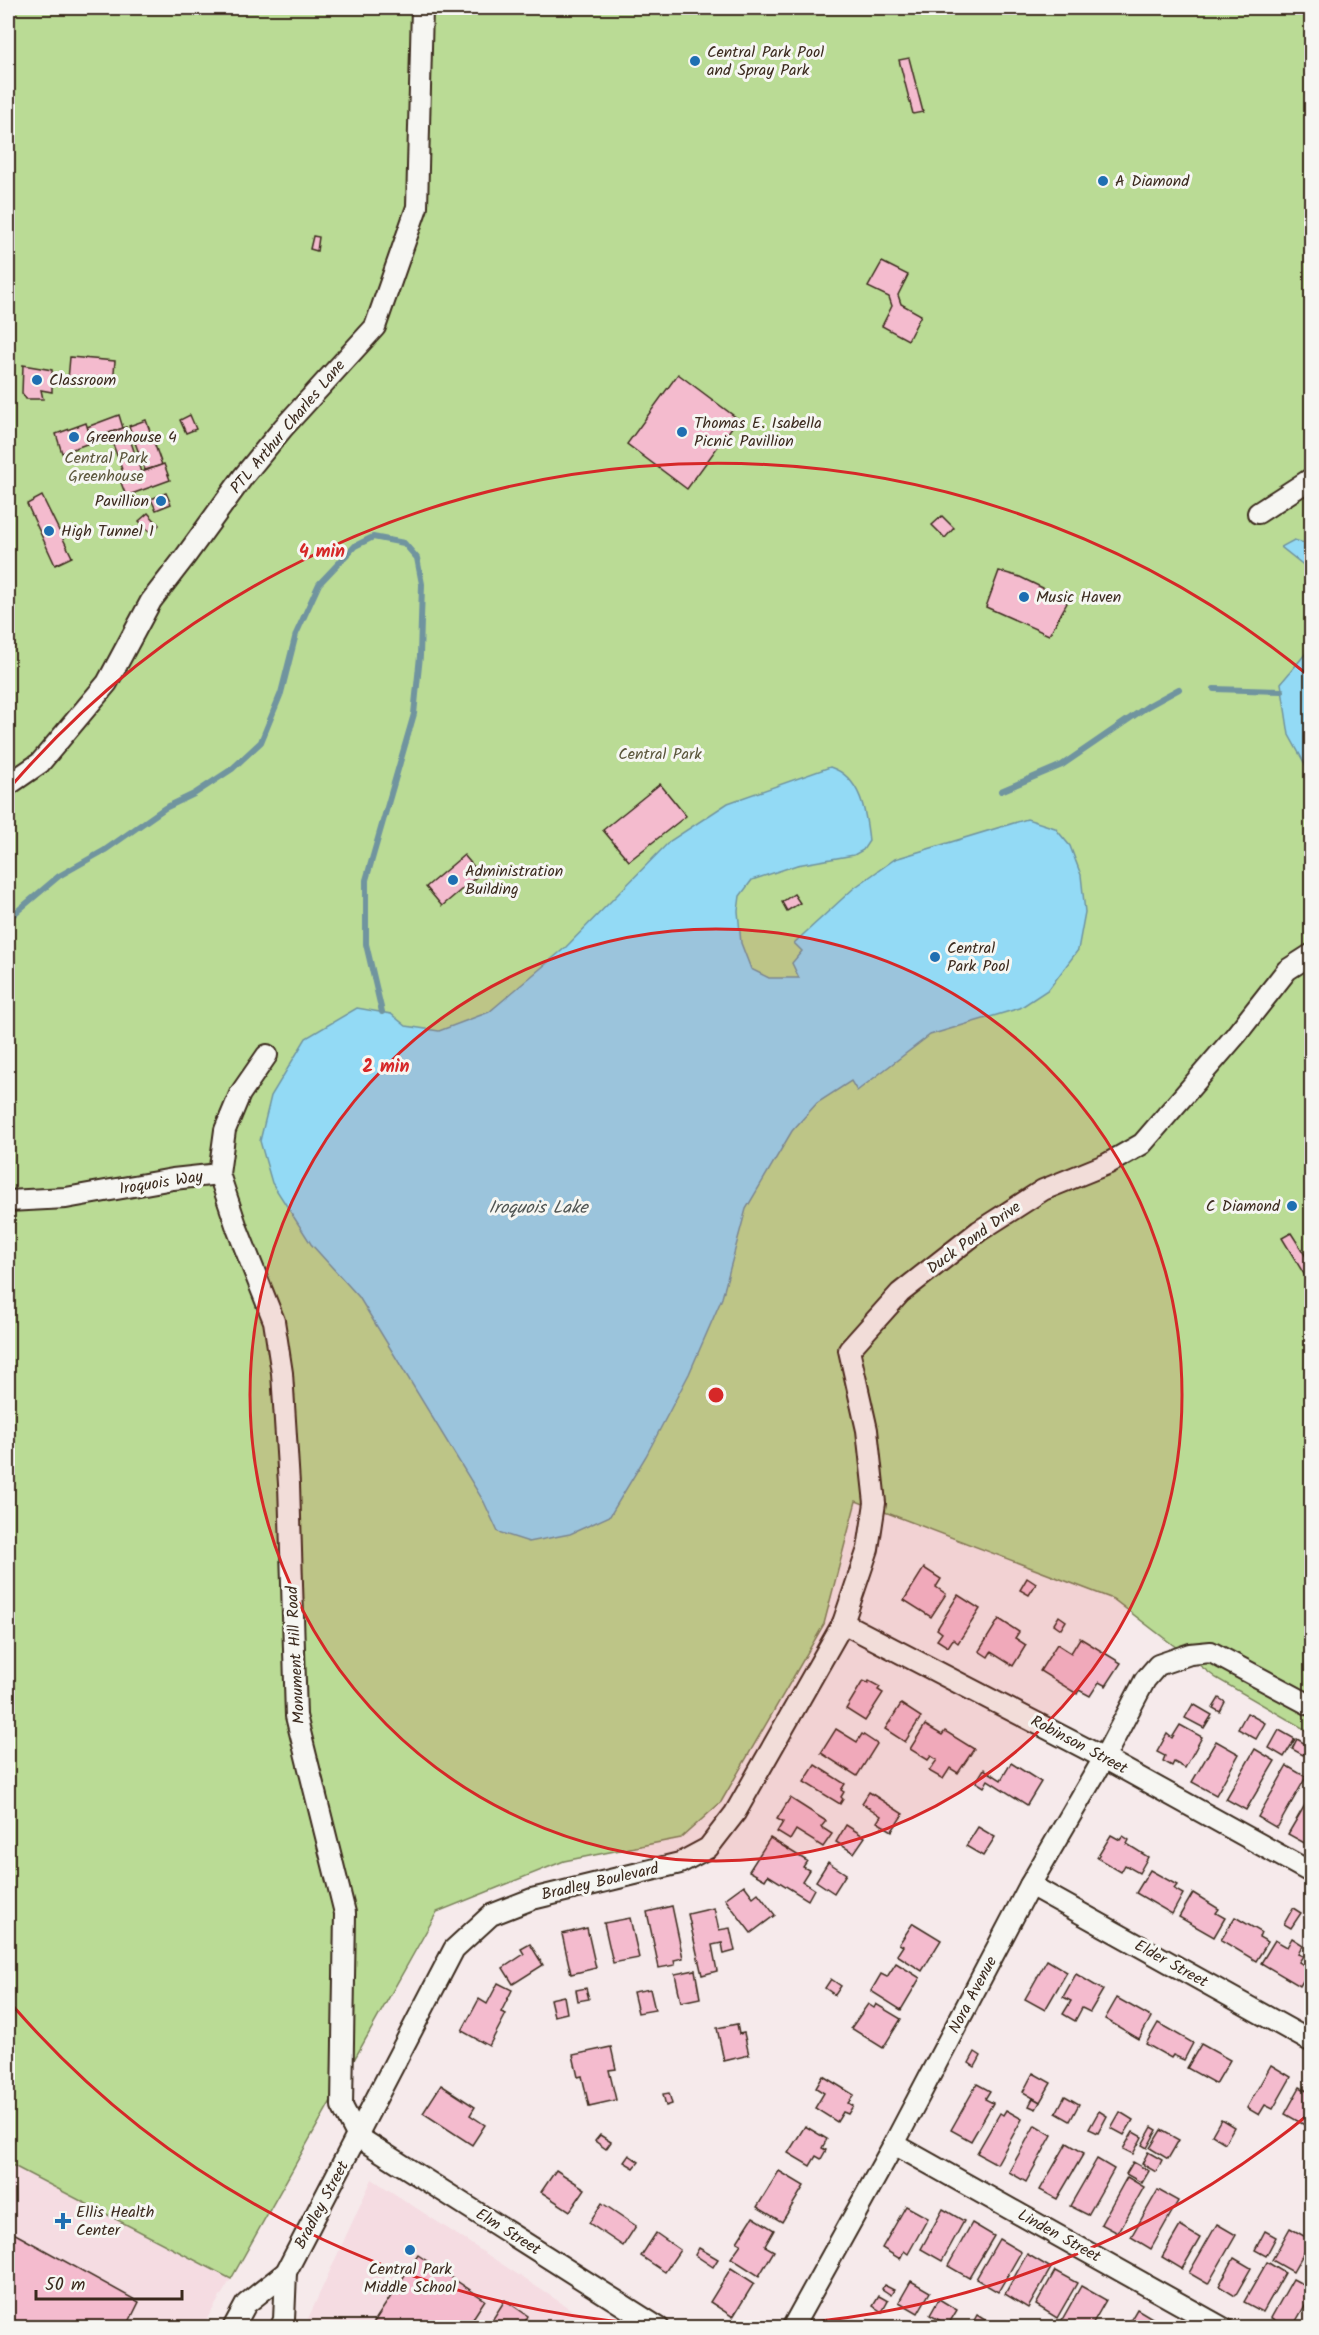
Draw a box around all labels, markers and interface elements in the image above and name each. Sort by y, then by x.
place label: Central Park Pool and Spray Park [707,40,824,83]
marker: Central Park Pool and Spray Park [688,54,702,68]
place label: A Diamond [1115,169,1190,194]
marker: A Diamond [1096,174,1110,188]
street label: PTL Arthur Charles Lane [224,354,352,500]
place label: Classroom [49,368,116,393]
marker: Classroom [30,373,44,387]
place label: Thomas E. Isabella Picnic Pavillion [694,411,822,454]
place label: Greenhouse 4 [86,425,177,450]
marker: Thomas E. Isabella Picnic Pavillion [675,425,689,439]
marker: Greenhouse 4 [67,430,81,444]
park label: Central Park Greenhouse [64,446,148,489]
place label: Pavillion [95,489,149,514]
marker: Pavillion [154,494,168,508]
place label: High Tunnel 1 [61,519,154,544]
marker: High Tunnel 1 [42,524,56,538]
text: 4 min [299,538,345,567]
place label: Music Haven [1036,585,1121,610]
marker: Music Haven [1017,590,1031,604]
park label: Central Park [618,742,702,767]
place label: Administration Building [465,859,563,902]
marker: Administration Building [446,873,460,887]
place label: Central Park Pool [947,936,1010,979]
marker: Central Park Pool [928,950,942,964]
text: 2 min [363,1053,409,1082]
street label: Iroquois Way [117,1164,205,1202]
water label: Iroquois Lake [488,1194,589,1223]
place label: C Diamond [1206,1194,1281,1219]
street label: Duck Pond Drive [922,1195,1026,1281]
marker: C Diamond [1285,1199,1299,1213]
centre of rings [706,1385,726,1405]
street label: Monument Hill Road [280,1584,312,1725]
street label: Robinson Street [1026,1709,1133,1782]
street label: Bradley Boulevard [539,1856,662,1908]
street label: Elder Street [1130,1933,1213,1995]
street label: Nora Avenue [942,1952,1004,2038]
street label: Bradley Street [288,2156,356,2254]
place label: Ellis Health Center [76,2200,154,2243]
street label: Elm Street [470,2202,546,2262]
street label: Linden Street [1013,2203,1106,2270]
marker: Ellis Health Center [54,2212,72,2230]
marker: Central Park Middle School [403,2243,417,2257]
place label: Central Park Middle School [364,2257,456,2300]
scale bar [36,2263,182,2301]
text: 50 m [45,2271,85,2300]

